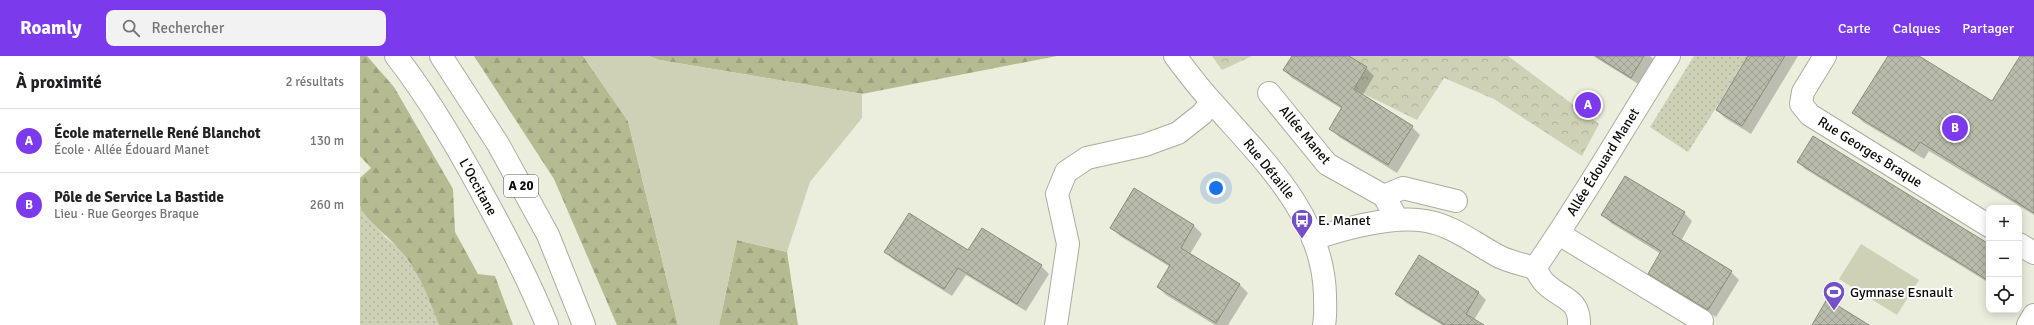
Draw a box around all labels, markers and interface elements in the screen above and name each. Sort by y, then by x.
search box [106,10,386,46]
text: Roamly [20,16,82,40]
icon: search [120,17,142,39]
text: Rechercher [152,19,224,37]
text: Carte [1838,20,1871,37]
text: Calques [1893,20,1940,37]
text: Partager [1962,20,2014,37]
text: À proximité [16,72,102,93]
text: 2 résultats [285,74,344,90]
pin: A [1575,90,1601,120]
street label: Allée Manet [1276,102,1335,168]
street label: Allée Édouard Manet [1563,105,1643,219]
street label: Rue Georges Braque [1815,113,1925,191]
pin: B [1942,113,1968,143]
text: École maternelle René Blanchot [54,124,261,142]
text: A [25,133,33,149]
text: 130 m [310,133,344,149]
street label: Rue Détaille [1240,135,1298,203]
text: École · Allée Édouard Manet [54,142,209,158]
street label: L'Occitane [455,155,501,219]
road number: A 20 [504,175,538,197]
your location [1206,178,1226,198]
text: Pôle de Service La Bastide [54,188,224,206]
text: B [25,197,33,213]
text: 260 m [310,197,344,213]
map controls [1986,205,2022,313]
button: + [1986,205,2022,241]
text: Lieu · Rue Georges Braque [54,206,199,222]
bus stop icon: E. Manet [1289,207,1315,240]
place label: E. Manet [1318,212,1371,229]
button: − [1986,241,2022,277]
button: locate [1986,277,2022,313]
sports icon: Gymnase Esnault [1821,279,1847,312]
place label: Gymnase Esnault [1850,284,1953,301]

